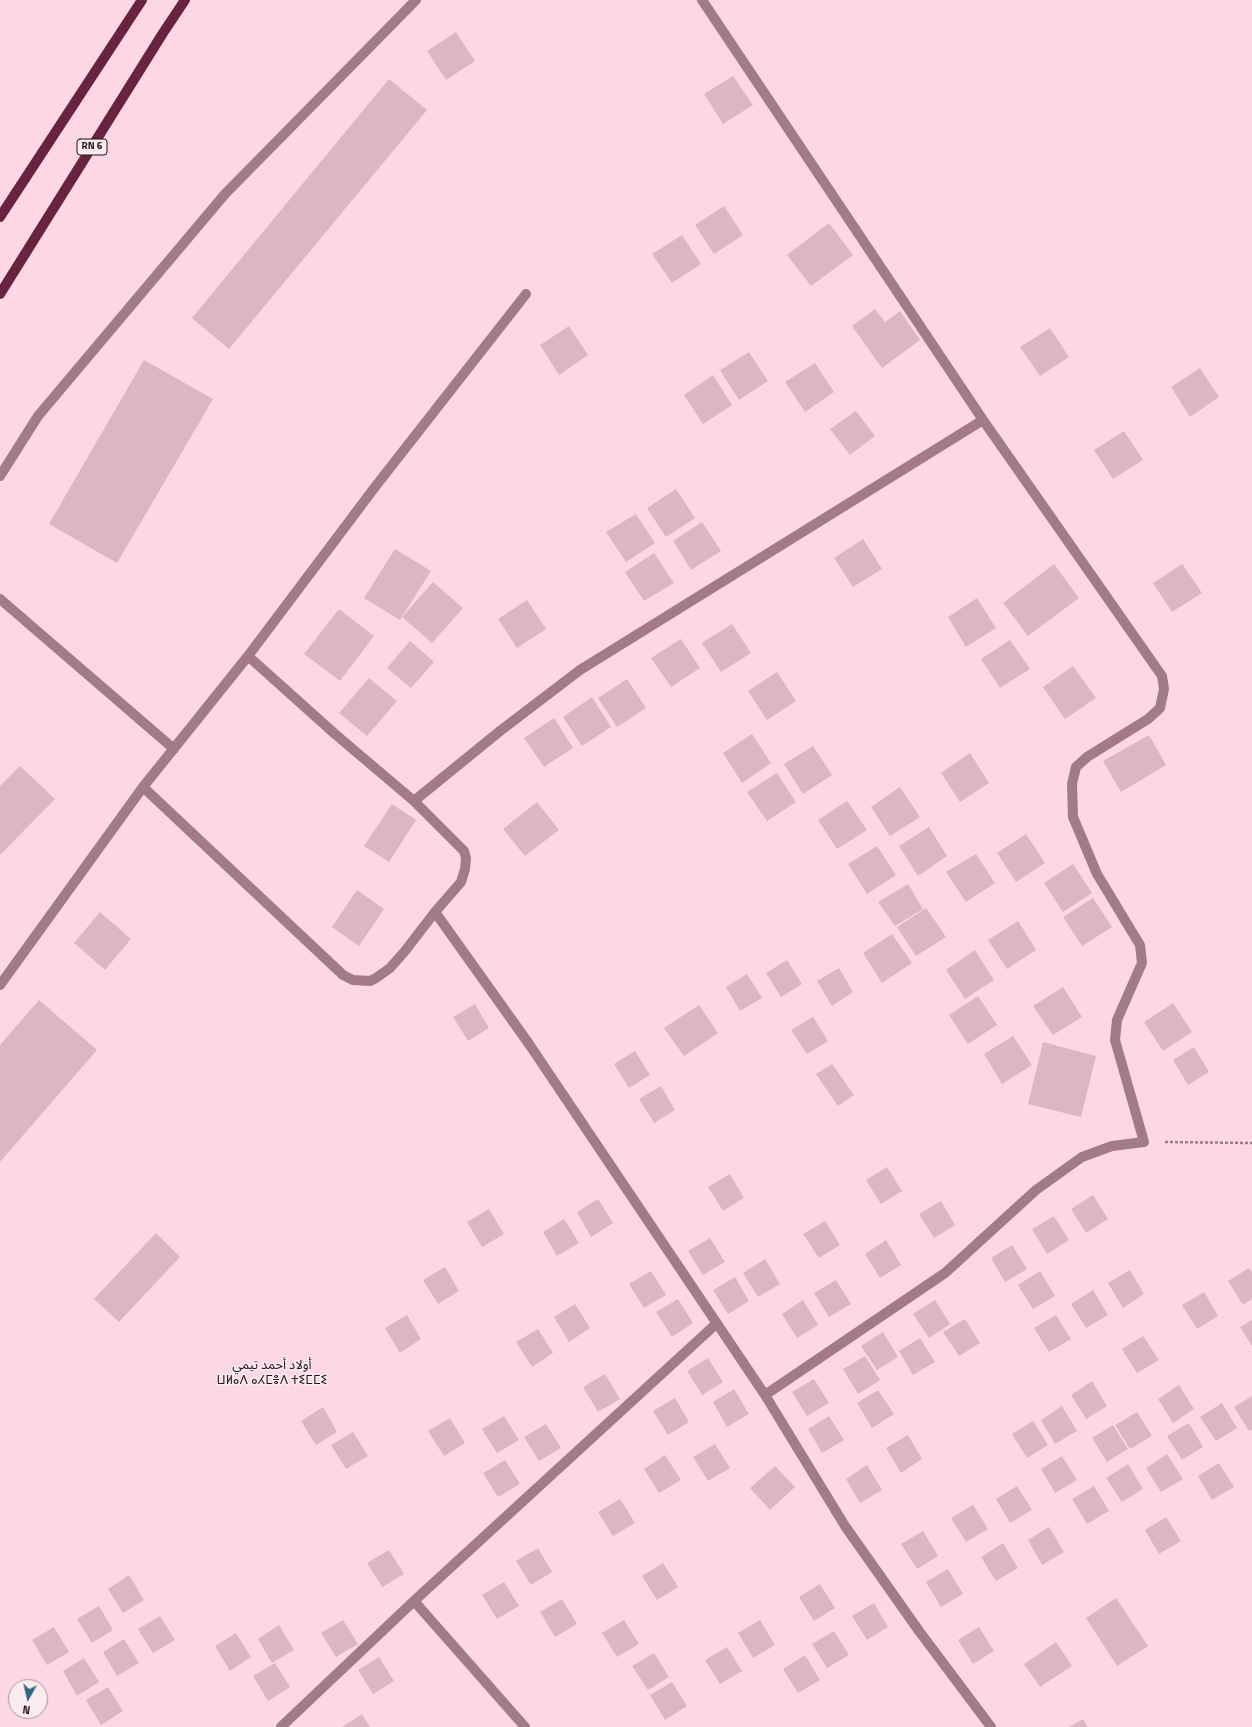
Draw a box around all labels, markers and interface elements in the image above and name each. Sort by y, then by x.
road number: RN 6 [77,139,107,155]
district label: أولاد أحمد تيمي ⵡⵍⴰⴷ ⴰⵃⵎⴻⴷ ⵜⵉⵎⵎⵉ [217,1358,327,1389]
north arrow [8,1679,48,1719]
text: N [22,1701,31,1718]

